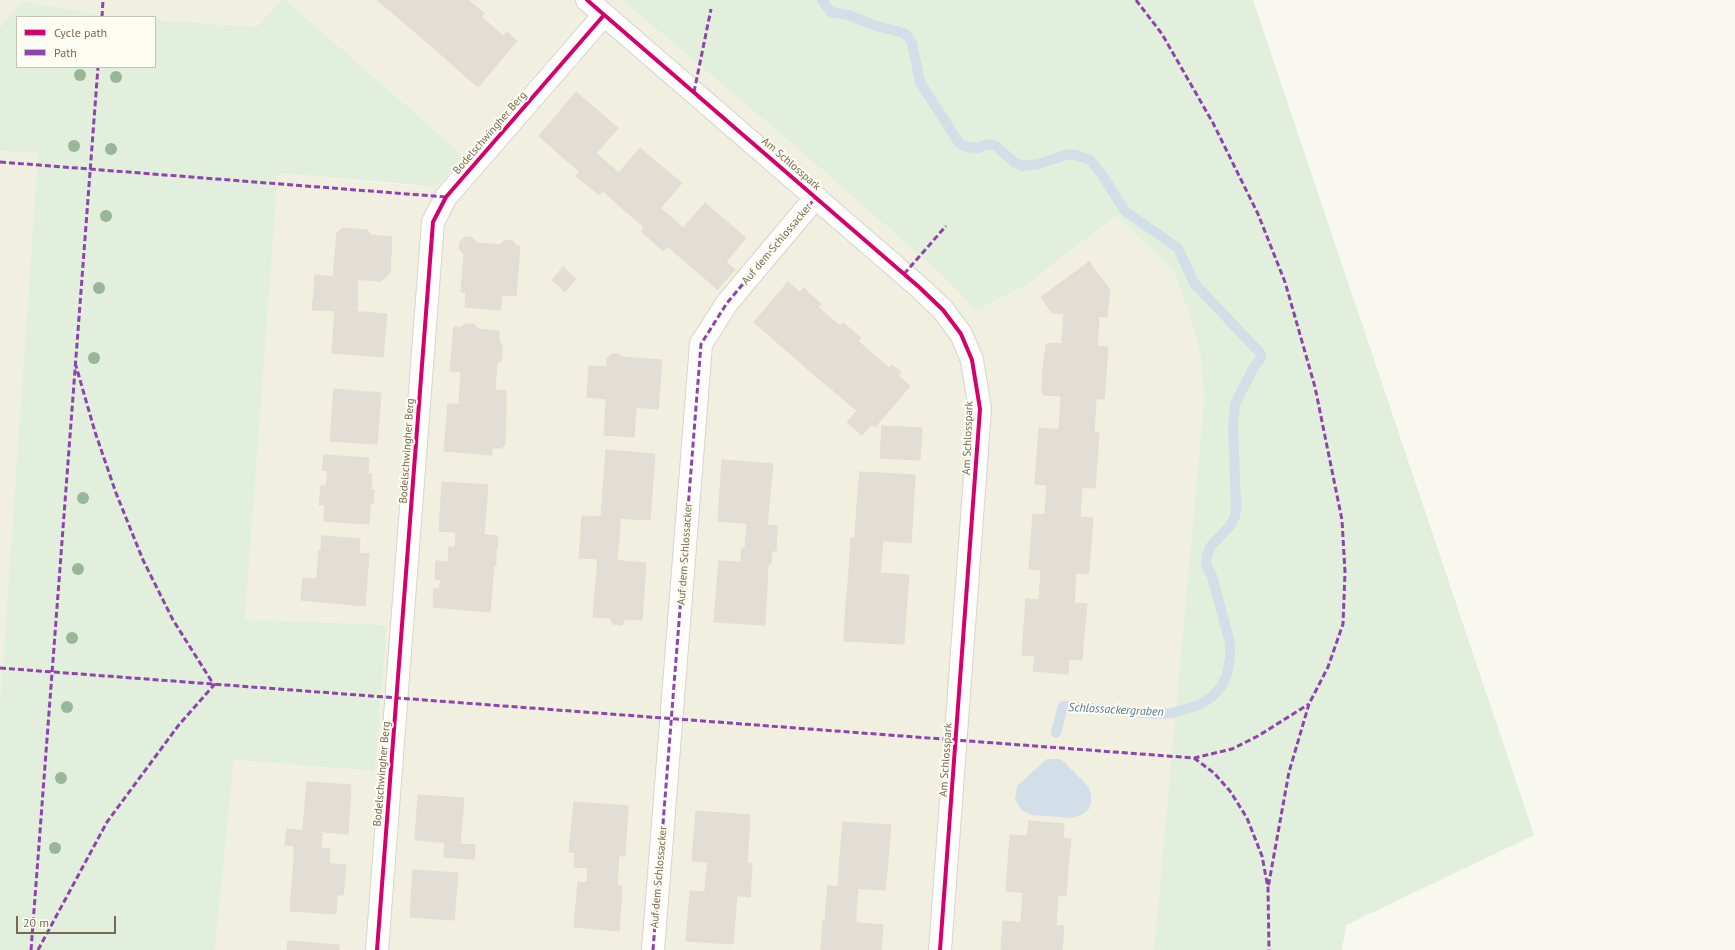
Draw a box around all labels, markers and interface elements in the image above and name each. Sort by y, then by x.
legend [16,16,156,68]
text: Cycle path [54,25,107,40]
text: Path [54,45,77,60]
street label: Bodelschwingher Berg [450,89,530,177]
street label: Am Schlosspark [759,135,823,193]
street label: Auf dem Schlossacker [739,201,815,287]
street label: Bodelschwingher Berg [397,398,417,504]
street label: Am Schlosspark [960,401,976,475]
street label: Auf dem Schlossacker [675,503,695,605]
water label: Schlossackergraben [1068,700,1164,720]
street label: Bodelschwingher Berg [371,721,393,827]
street label: Am Schlosspark [937,723,955,797]
street label: Auf dem Schlossacker [648,825,670,929]
scale bar [18,908,118,934]
text: 20 m [23,915,49,930]

